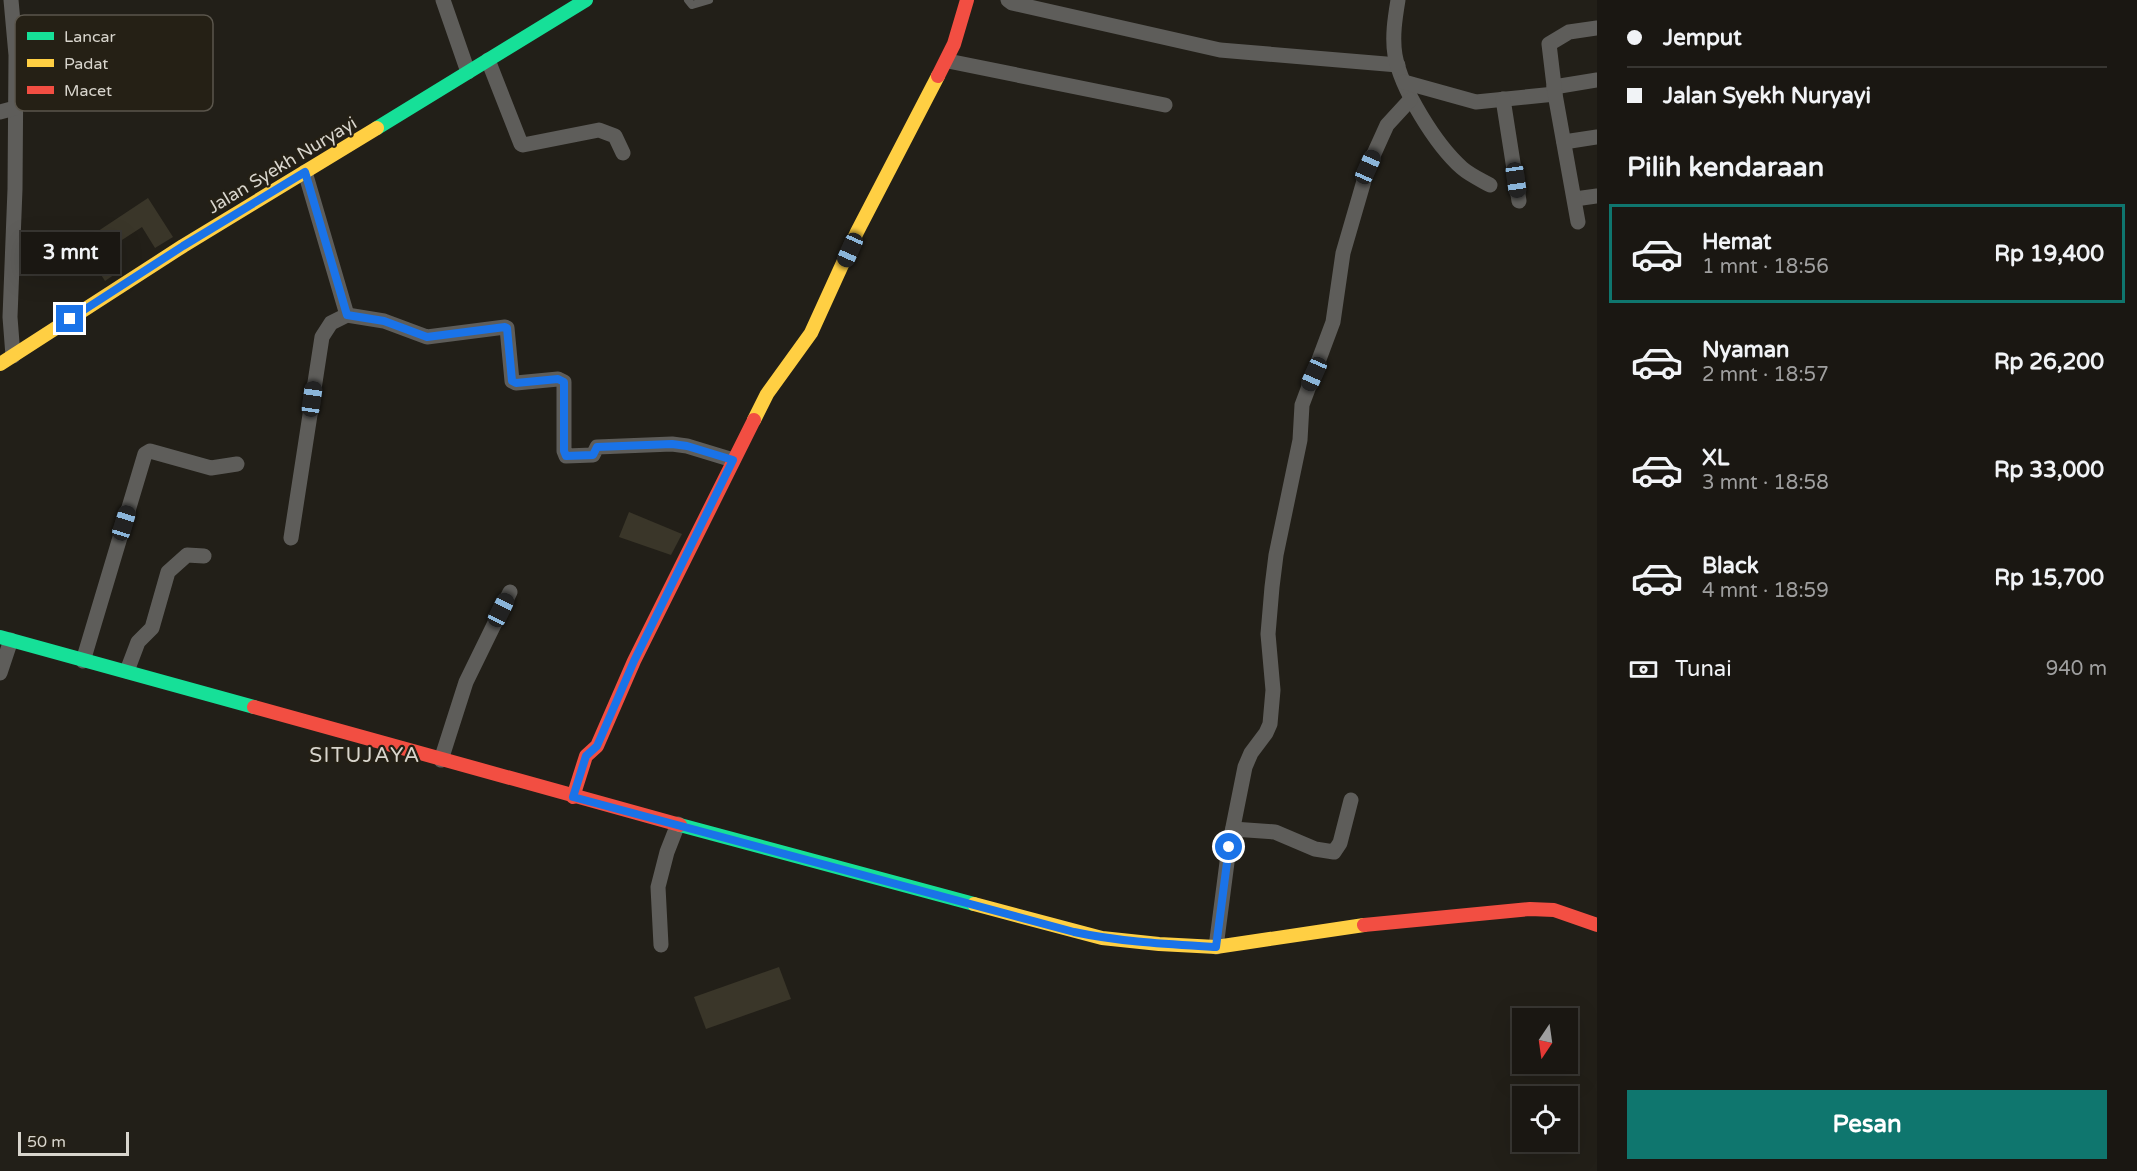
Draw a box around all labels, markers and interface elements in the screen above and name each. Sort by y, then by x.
legend [15,15,213,111]
text: Jemput [1663,25,1742,51]
text: Lancar [64,27,116,47]
text: Padat [64,54,108,74]
text: Macet [64,81,112,101]
text: Jalan Syekh Nuryayi [1663,83,1871,109]
street label: Jalan Syekh Nuryayi [203,112,361,218]
car [1352,147,1384,187]
text: Pilih kendaraan [1627,151,1824,184]
car [1505,161,1527,199]
icon: car [1630,227,1684,281]
text: Hemat [1702,229,1771,255]
car [834,230,866,270]
callout: 3 mnt [20,232,119,274]
text: 3 mnt [43,241,98,265]
text: Rp 19,400 [1994,241,2104,267]
text: 1 mnt · 18:56 [1702,255,1829,279]
route end [56,305,83,332]
icon: car [1630,335,1684,389]
text: Nyaman [1702,337,1789,363]
text: Rp 26,200 [1994,349,2104,375]
car [1298,354,1330,394]
text: 2 mnt · 18:57 [1702,363,1829,387]
car [301,380,323,418]
icon: car [1630,443,1684,497]
text: XL [1702,445,1729,471]
text: Rp 33,000 [1994,457,2104,483]
text: 3 mnt · 18:58 [1702,471,1829,495]
car [110,503,138,543]
icon: car [1630,551,1684,605]
text: Black [1702,553,1759,579]
text: Rp 15,700 [1994,565,2104,591]
text: 4 mnt · 18:59 [1702,579,1829,603]
car [485,590,517,630]
icon: cash [1627,653,1660,686]
text: Tunai [1675,656,1732,682]
text: 940 m [2046,657,2107,681]
district label: SITUJAYA [309,743,421,768]
route start [1215,833,1242,860]
north arrow [1512,1008,1578,1074]
map controls [1512,1008,1578,1152]
button: locate [1512,1086,1578,1152]
button: Pesan [1627,1090,2107,1159]
scale bar [18,1129,129,1156]
text: 50 m [27,1132,66,1152]

